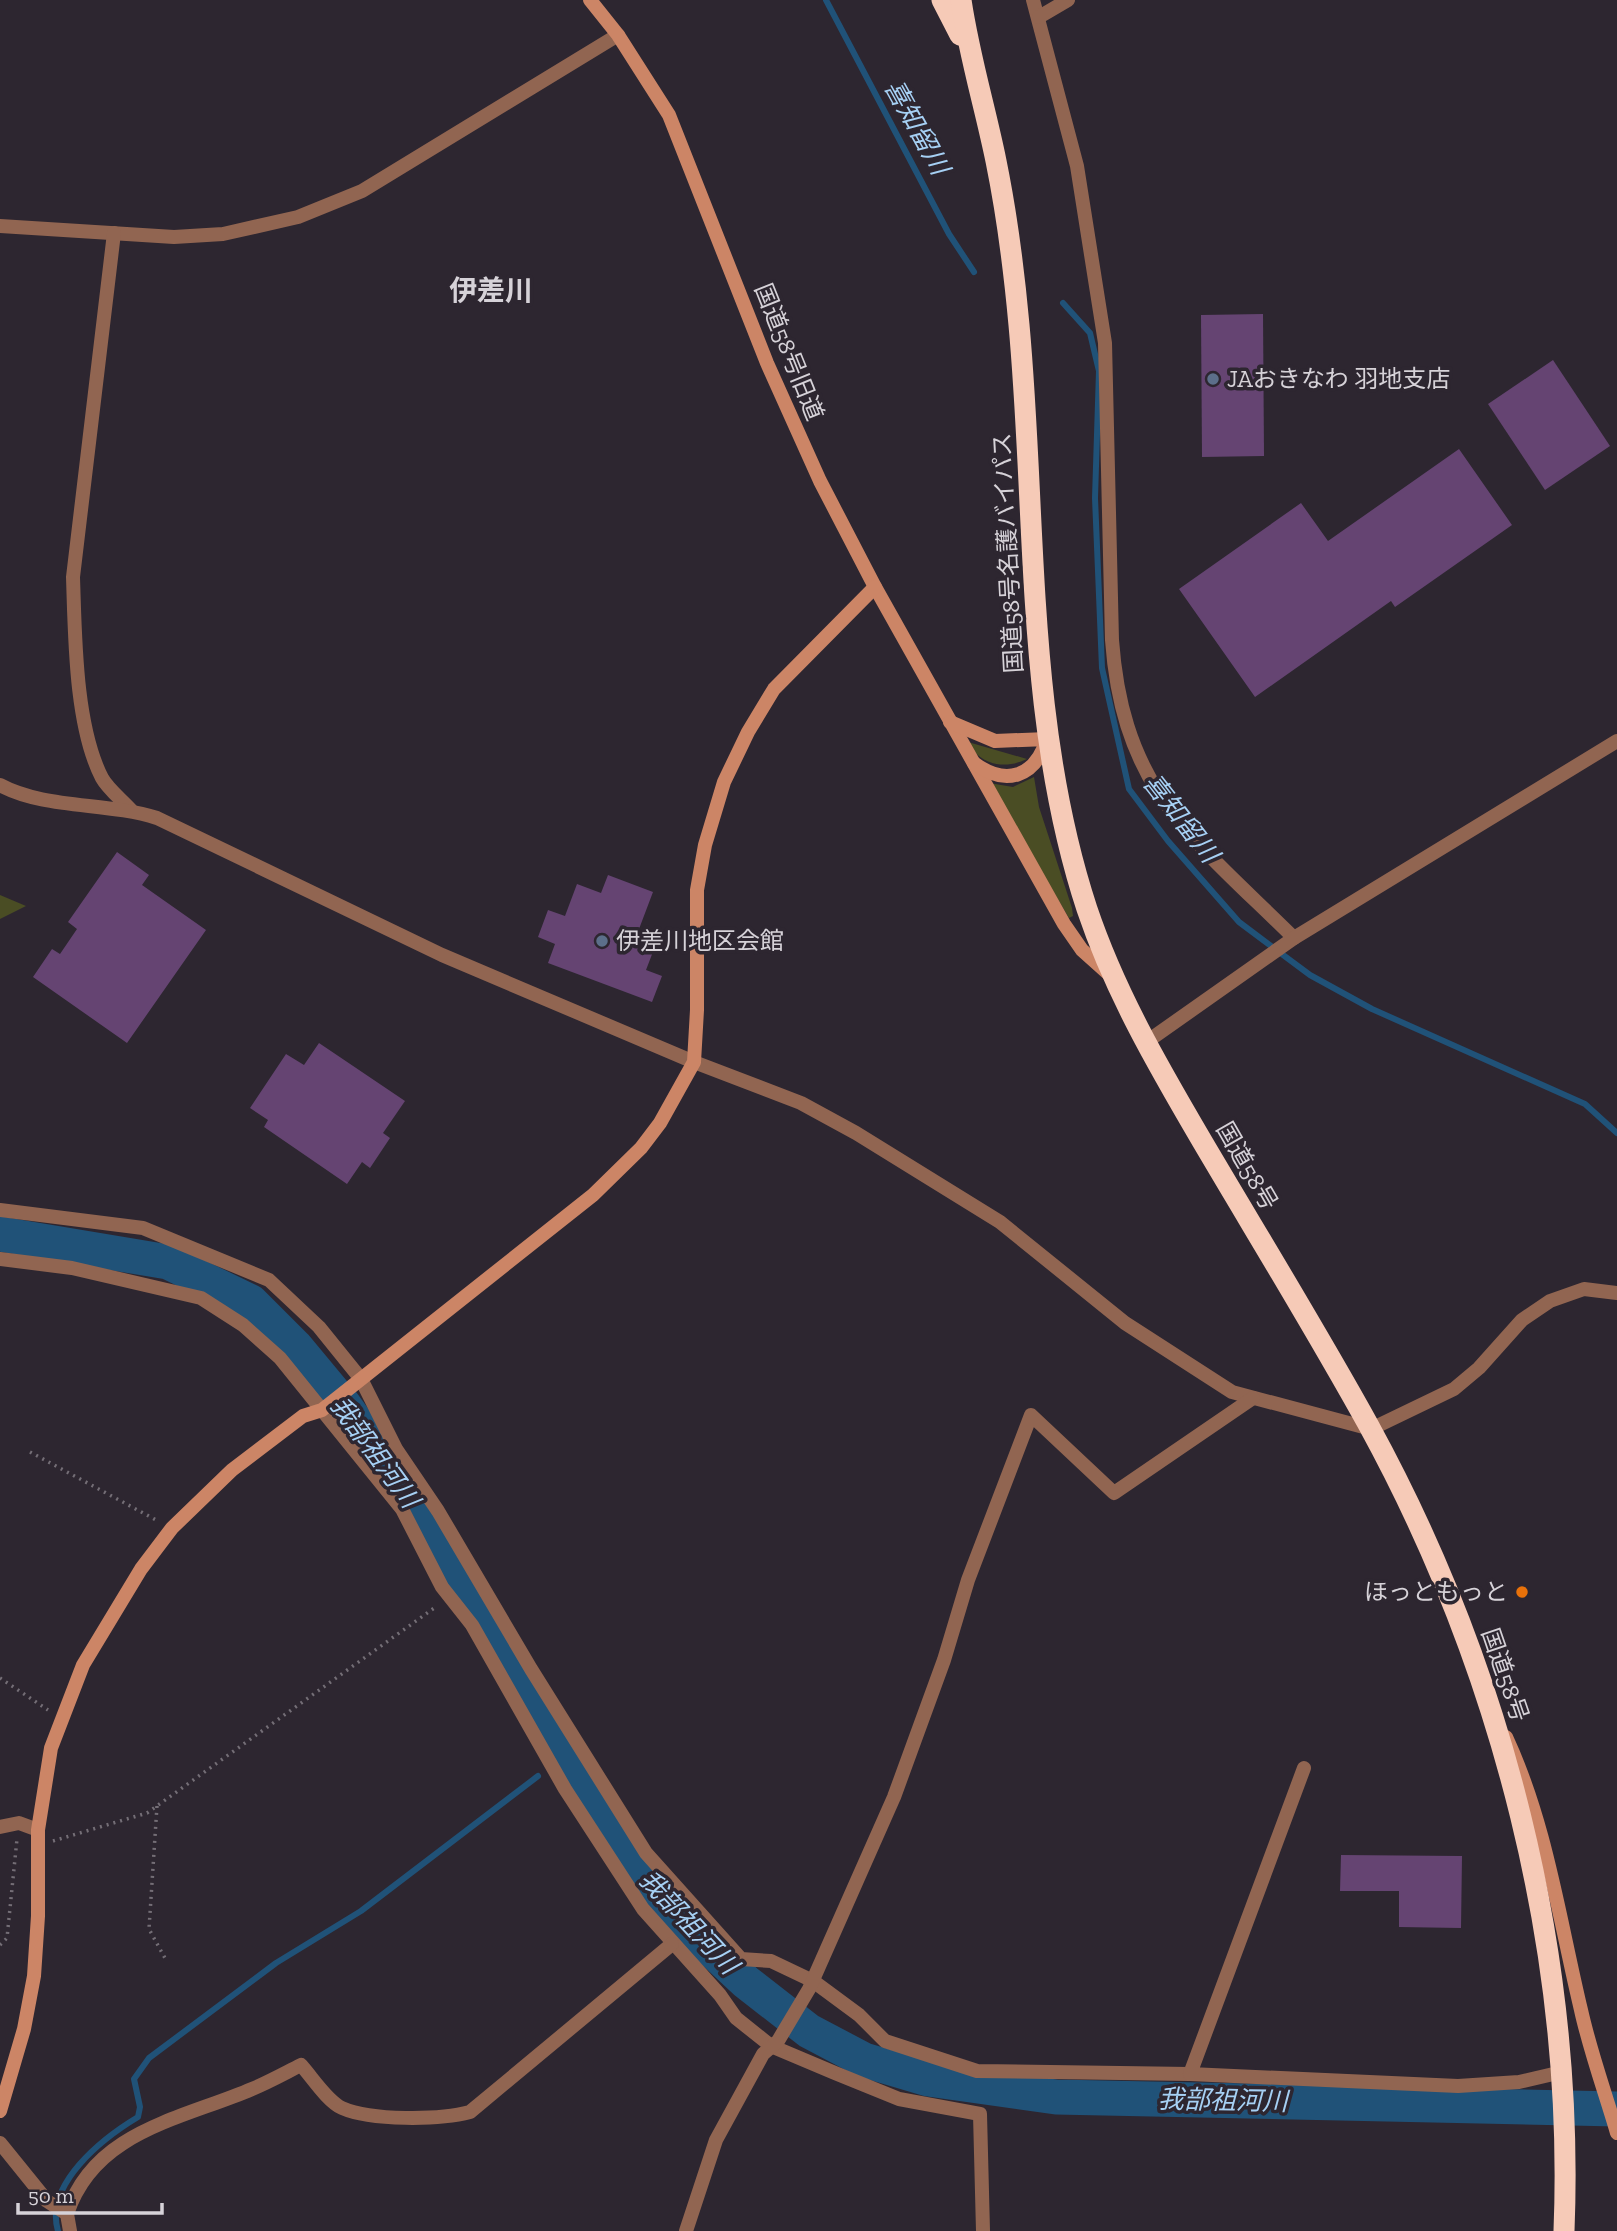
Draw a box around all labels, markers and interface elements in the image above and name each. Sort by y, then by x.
water label: 喜知留川 [878,74,958,183]
district label: 伊差川 [449,274,533,307]
street label: 国道58号旧道 [749,279,830,425]
place label: JAおきなわ 羽地支店 [1227,364,1450,393]
marker: JAおきなわ 羽地支店 [1205,371,1221,387]
street label: 国道58号名護バイパス [987,432,1028,674]
water label: 喜知留川 [1136,767,1227,871]
place label: 伊差川地区会館 [616,926,784,955]
marker: 伊差川地区会館 [594,933,610,949]
street label: 国道58号 [1211,1116,1284,1215]
water label: 我部祖河川 [324,1390,428,1516]
place label: ほっともっと [1364,1577,1508,1606]
marker: ほっともっと [1514,1584,1530,1600]
street label: 国道58号 [1476,1624,1535,1726]
water label: 我部祖河川 [633,1864,747,1983]
water label: 我部祖河川 [1158,2083,1291,2117]
scale bar [18,2172,161,2216]
text: 50 m [28,2183,74,2208]

